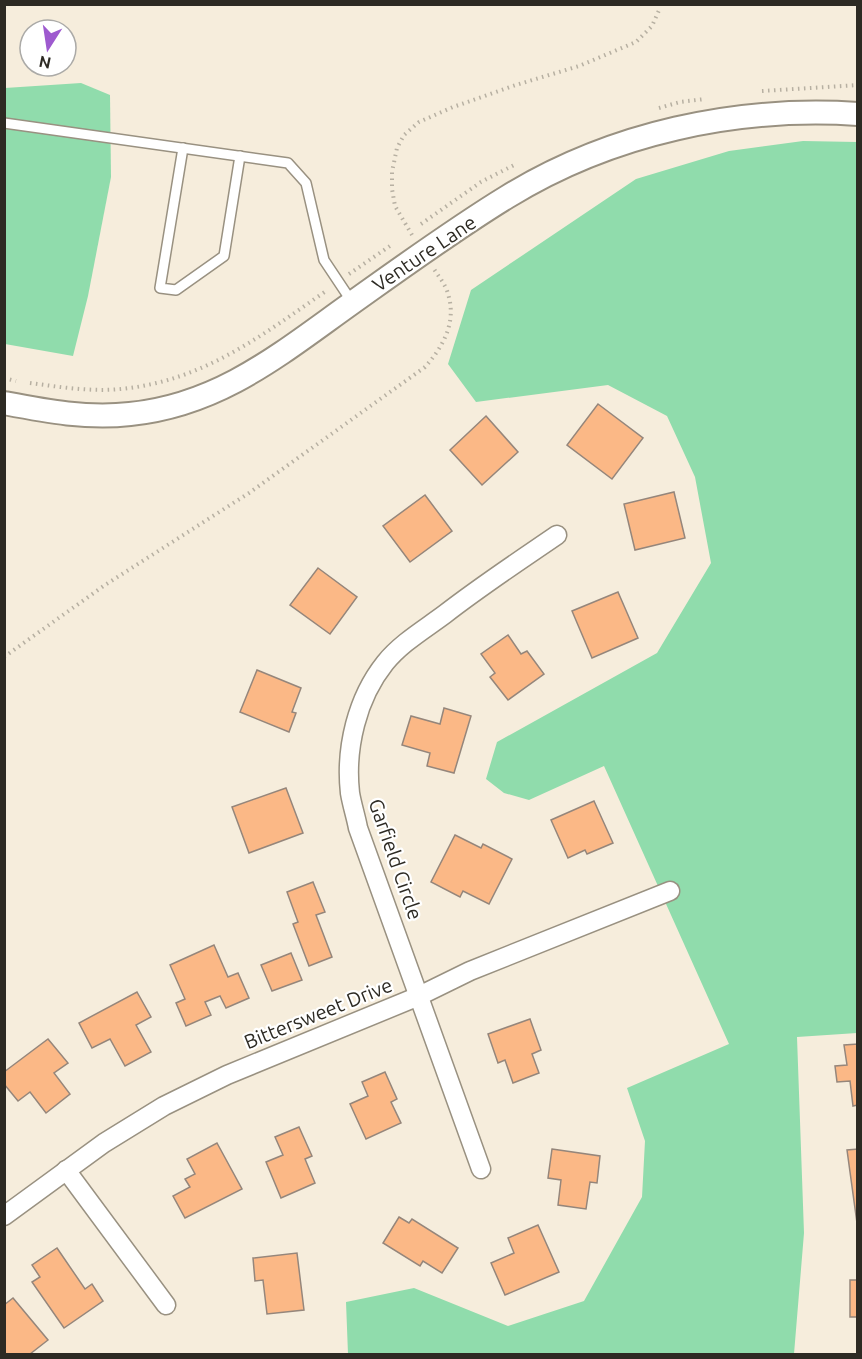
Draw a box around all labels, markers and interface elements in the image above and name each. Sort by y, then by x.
north arrow [18,18,78,78]
text: N [37,53,53,73]
street label: Venture Lane [368,210,480,296]
street label: Garfield Circle [365,795,427,923]
street label: Bittersweet Drive [241,973,395,1053]

